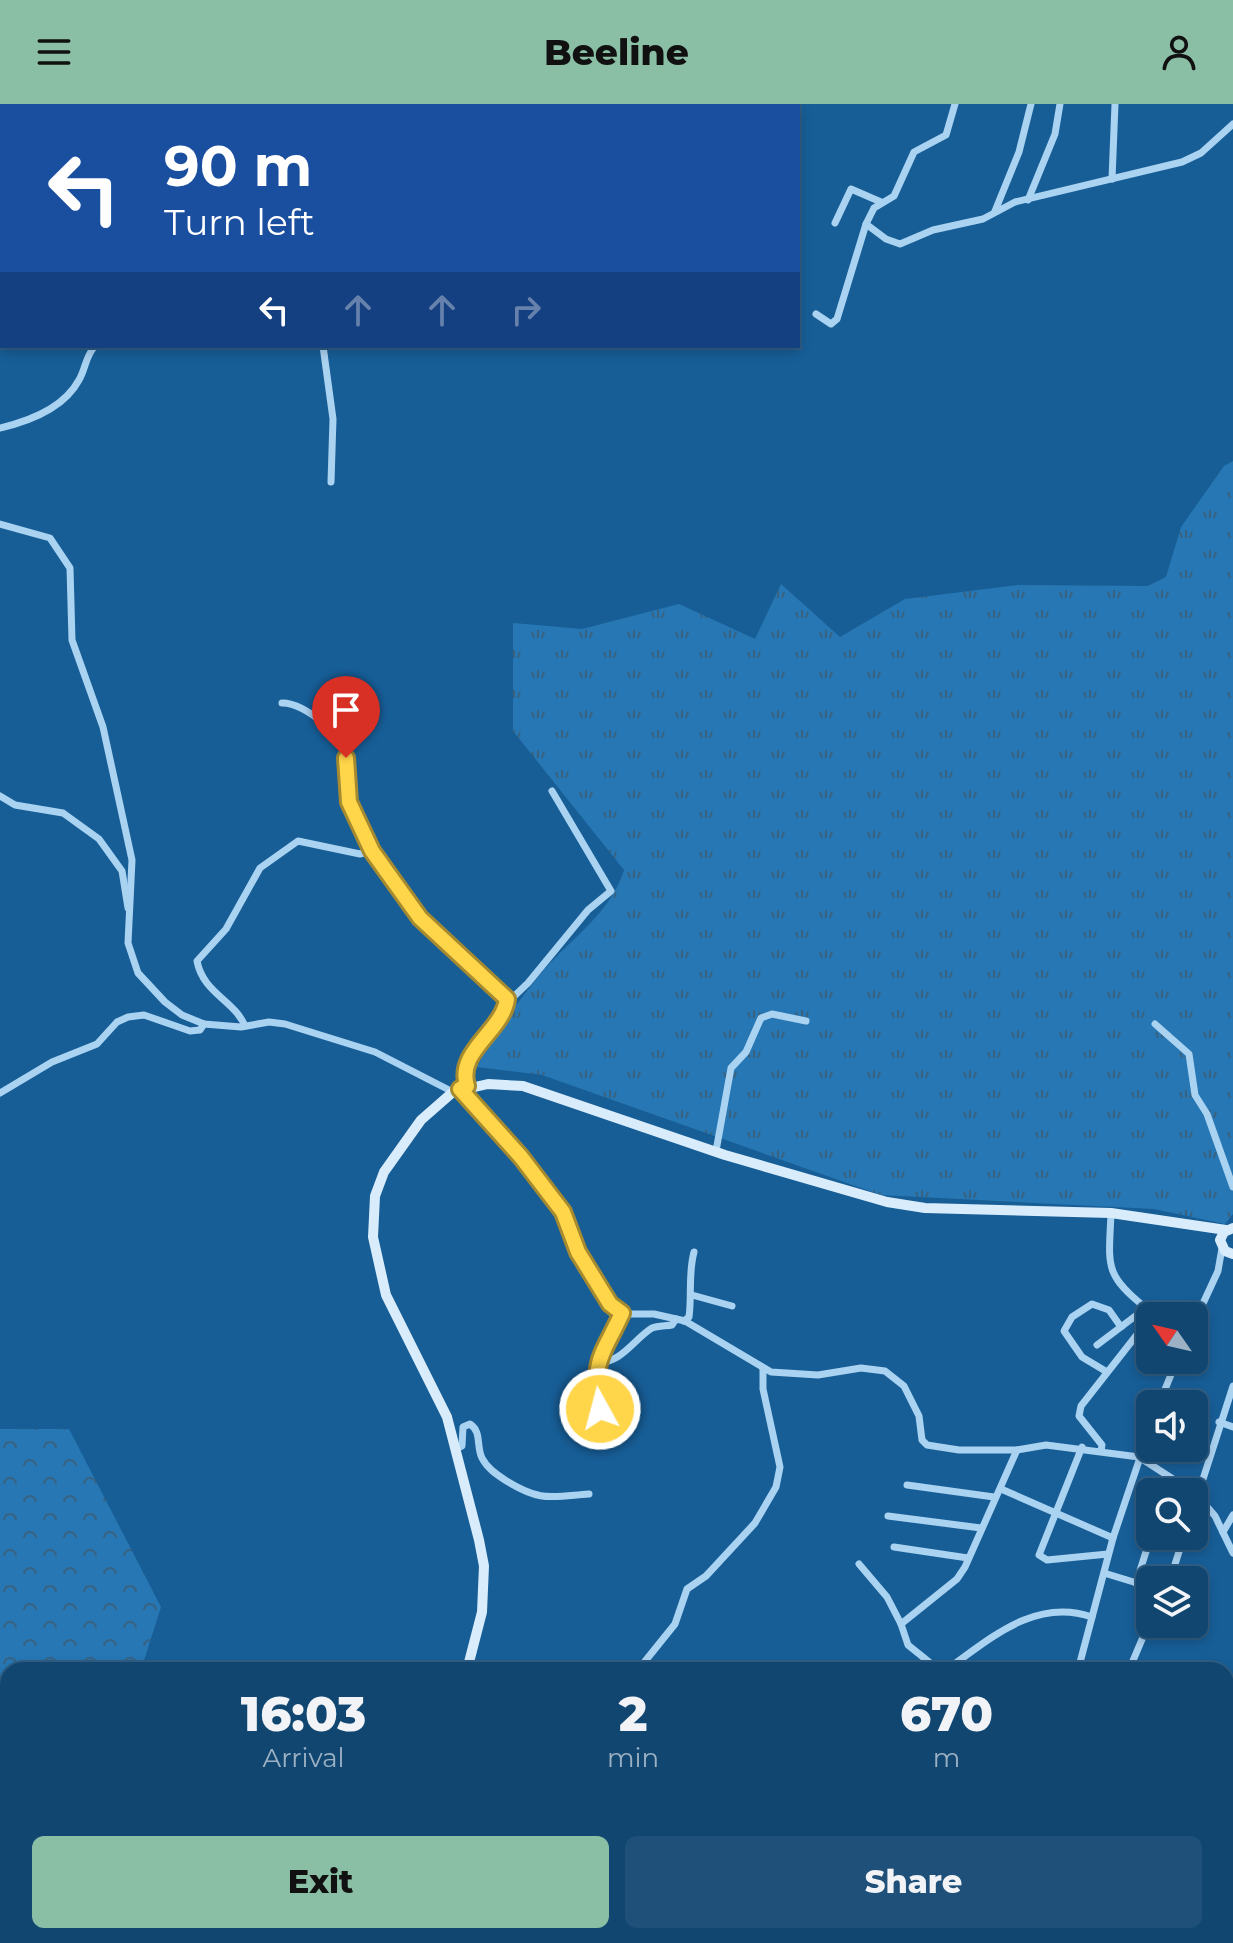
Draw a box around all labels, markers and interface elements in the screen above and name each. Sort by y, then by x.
icon: menu [32,30,76,74]
text: Beeline [544,30,689,74]
icon: person [1157,30,1201,74]
text: 90 m [164,132,312,200]
icon: left [32,136,136,240]
text: Turn left [164,200,315,244]
icon: left [252,288,296,332]
icon: ahead [336,288,380,332]
icon: ahead [420,288,464,332]
icon: right [504,288,548,332]
pin [312,676,380,758]
icon: arrive [324,688,368,732]
north arrow [1136,1302,1208,1374]
map controls [1136,1302,1208,1638]
position arrow [558,1367,642,1451]
button: sound [1136,1390,1208,1462]
button: search [1136,1478,1208,1550]
button: layers [1136,1566,1208,1638]
text: 16:03 [241,1685,366,1743]
text: 2 [619,1685,647,1743]
text: 670 [900,1685,993,1743]
text: Arrival [262,1742,345,1774]
text: min [607,1742,659,1774]
text: m [933,1742,960,1774]
button: Exit [32,1836,609,1928]
button: Share [625,1836,1202,1928]

